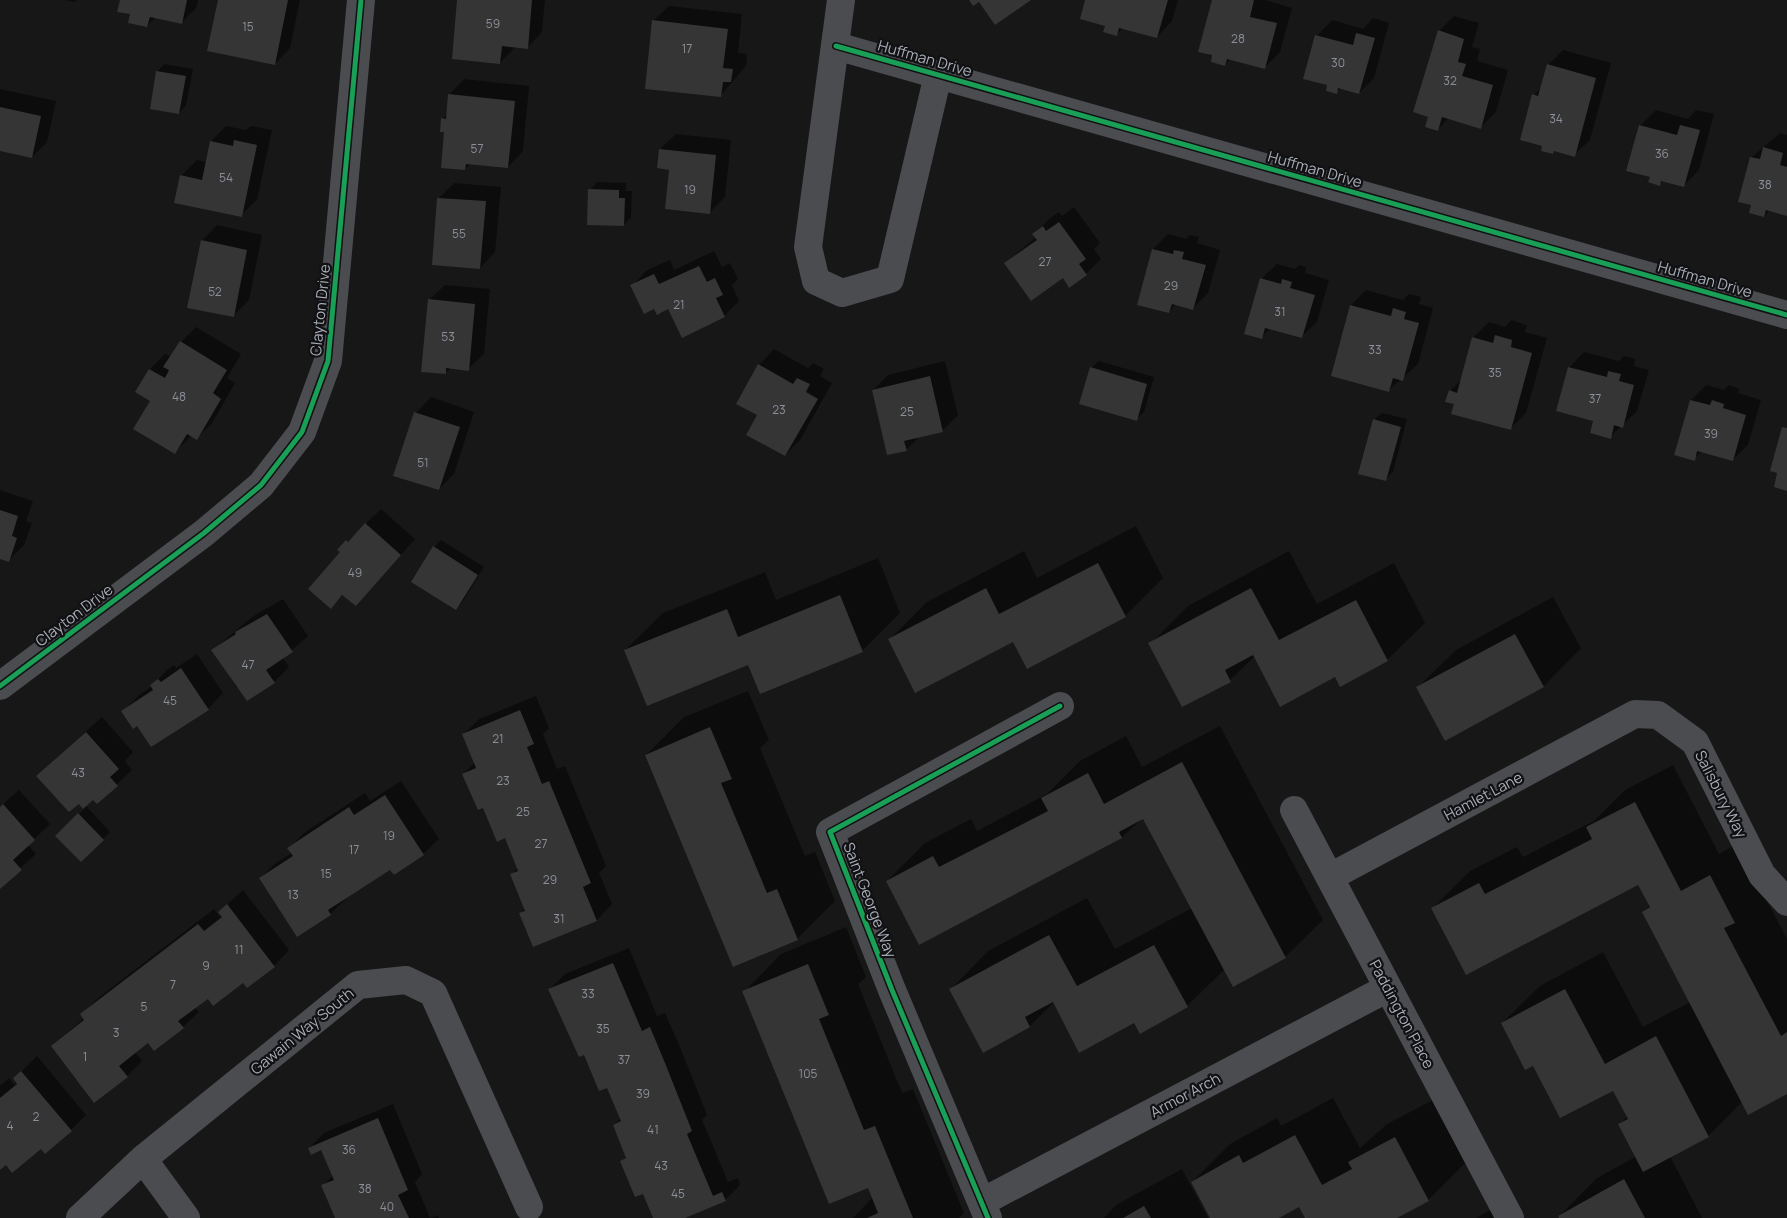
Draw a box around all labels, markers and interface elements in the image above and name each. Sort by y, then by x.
house number: 59 [486,15,500,32]
house number: 15 [242,18,254,35]
house number: 28 [1231,30,1245,47]
street label: Huffman Drive [875,35,975,82]
house number: 17 [682,40,692,57]
house number: 30 [1331,54,1345,71]
house number: 32 [1443,72,1457,89]
house number: 34 [1549,110,1563,127]
house number: 57 [471,140,483,157]
house number: 36 [1655,145,1669,162]
street label: Huffman Drive [1265,146,1365,193]
house number: 54 [219,169,233,186]
house number: 38 [1758,176,1772,193]
house number: 19 [684,181,696,198]
house number: 55 [452,225,466,242]
house number: 27 [1039,253,1051,270]
street label: Huffman Drive [1655,256,1755,303]
street label: Clayton Drive [305,263,335,357]
house number: 29 [1164,277,1178,294]
house number: 52 [208,283,222,300]
house number: 21 [673,296,685,313]
house number: 31 [1274,303,1286,320]
house number: 53 [441,328,455,345]
house number: 33 [1368,341,1382,358]
house number: 35 [1488,364,1502,381]
house number: 48 [172,388,186,405]
house number: 37 [1589,390,1601,407]
house number: 23 [772,401,786,418]
house number: 25 [900,403,914,420]
house number: 39 [1704,425,1718,442]
house number: 51 [417,454,429,471]
house number: 49 [348,564,362,581]
street label: Clayton Drive [31,579,117,651]
house number: 47 [241,656,255,673]
house number: 45 [163,692,177,709]
house number: 21 [492,730,504,747]
street label: Salisbury Way [1690,747,1752,841]
house number: 43 [71,764,85,781]
street label: Hamlet Lane [1440,766,1526,826]
house number: 23 [496,772,510,789]
house number: 25 [516,803,530,820]
house number: 19 [383,827,395,844]
house number: 27 [535,835,547,852]
street label: Saint George Way [838,839,902,961]
house number: 17 [349,841,359,858]
house number: 15 [320,865,332,882]
house number: 29 [543,871,557,888]
house number: 13 [287,886,299,903]
house number: 31 [553,910,565,927]
house number: 11 [234,941,244,958]
street label: Paddington Place [1364,956,1440,1072]
house number: 9 [202,957,210,974]
house number: 7 [170,976,176,993]
street label: Gawain Way South [246,983,358,1079]
house number: 33 [581,985,595,1002]
house number: 5 [141,998,148,1015]
house number: 35 [596,1020,610,1037]
house number: 3 [113,1024,119,1041]
house number: 1 [83,1048,87,1065]
house number: 37 [618,1051,630,1068]
house number: 105 [799,1065,818,1082]
street label: Armor Arch [1146,1068,1224,1122]
house number: 39 [636,1085,650,1102]
house number: 2 [33,1108,40,1125]
house number: 4 [6,1117,14,1134]
house number: 41 [647,1121,659,1138]
house number: 36 [342,1141,356,1158]
house number: 43 [654,1157,668,1174]
house number: 38 [358,1180,372,1197]
house number: 45 [671,1185,685,1202]
house number: 40 [380,1198,394,1215]

